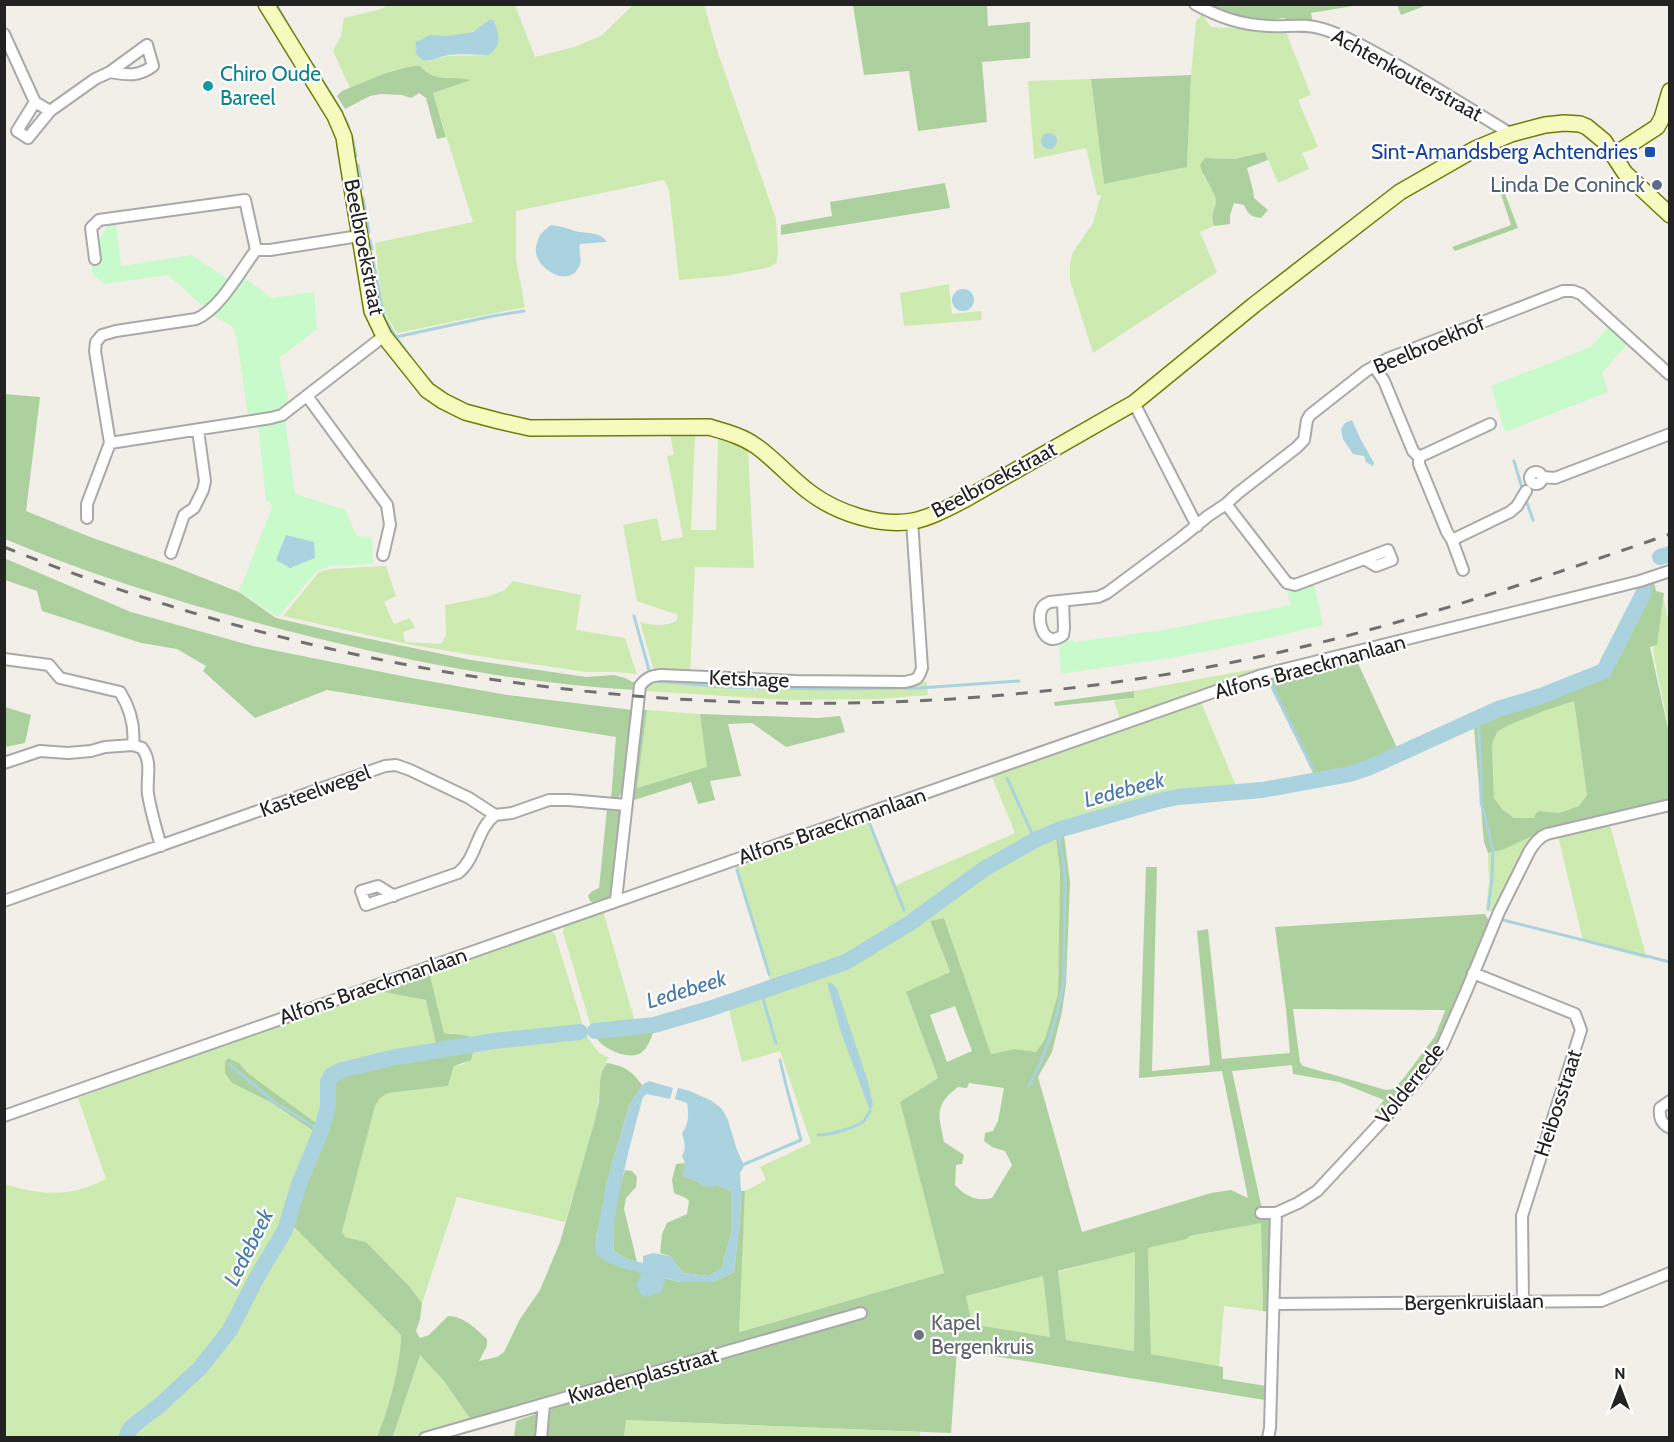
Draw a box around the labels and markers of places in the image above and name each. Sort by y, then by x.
place label: Chiro Oude Bareel [220,61,321,110]
marker: Chiro Oude Bareel [201,79,215,93]
place label: Sint-Amandsberg Achtendries [1371,139,1638,164]
marker: Sint-Amandsberg Achtendries [1643,145,1657,159]
place label: Linda De Coninck [1490,172,1646,197]
marker: Linda De Coninck [1650,178,1664,192]
place label: Kapel Bergenkruis [931,1310,1034,1359]
marker: Kapel Bergenkruis [912,1328,926,1342]

